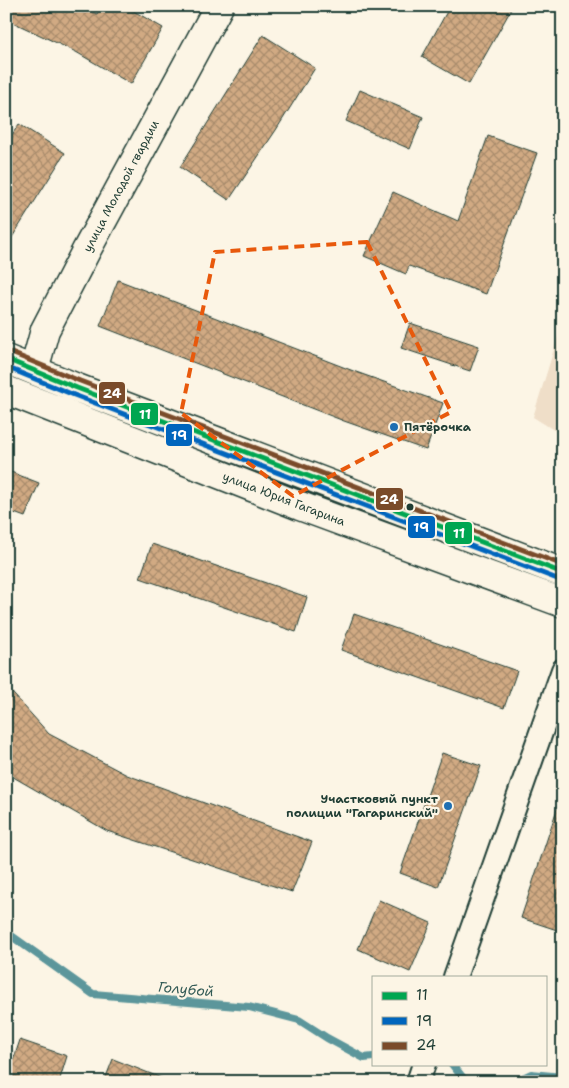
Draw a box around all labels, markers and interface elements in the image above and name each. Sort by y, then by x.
street label: улица Молодой гвардии [79,117,163,255]
line badge: 24 [98,381,126,405]
text: 24 [102,384,122,402]
line badge: 11 [130,402,159,426]
text: 11 [139,405,151,423]
place label: Пятёрочка [404,419,472,435]
marker: Пятёрочка [388,421,400,433]
line badge: 19 [165,423,193,447]
text: 19 [171,426,187,444]
street label: улица Юрия Гагарина [220,468,348,530]
line badge: 24 [375,487,404,511]
text: 24 [379,490,399,508]
unlabelled marker [405,502,415,512]
line badge: 19 [407,515,436,539]
text: 19 [413,518,429,536]
line badge: 11 [444,521,473,545]
text: 11 [453,524,465,542]
place label: Участковый пункт полиции "Гагаринский" [286,791,439,821]
marker: Участковый пункт полиции "Гагаринский" [442,800,454,812]
legend [372,976,546,1066]
water label: Голубой [157,978,215,1000]
text: 11 [416,985,428,1005]
text: 19 [416,1011,432,1031]
text: 24 [416,1035,436,1055]

